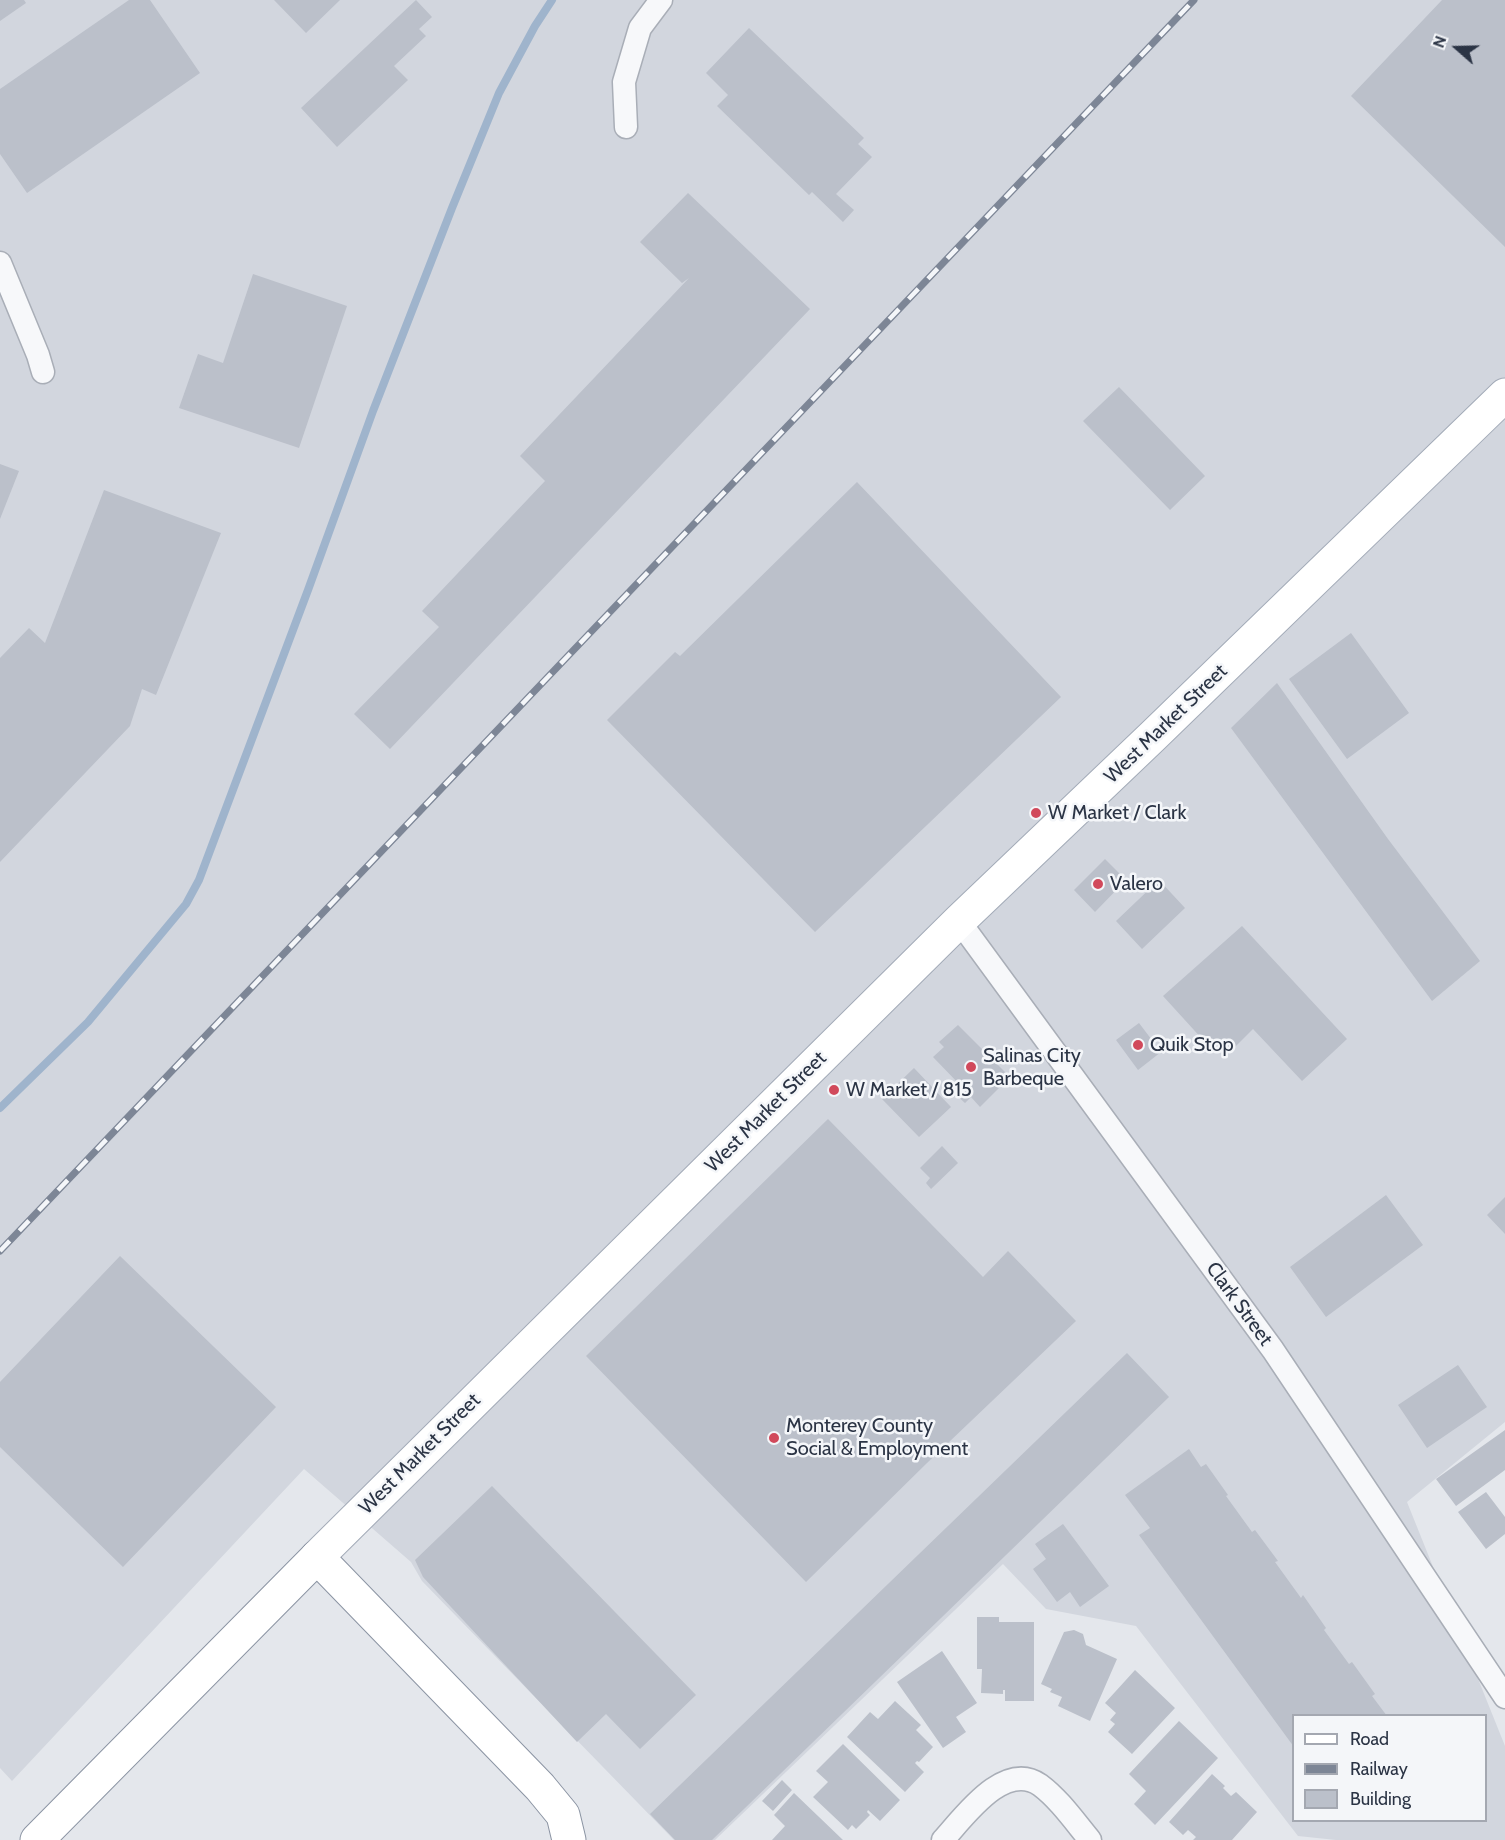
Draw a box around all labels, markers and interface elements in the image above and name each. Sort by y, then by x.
north arrow [1427,18,1487,78]
text: N [1429,33,1450,50]
street label: West Market Street [1100,659,1232,789]
place label: W Market / Clark [1048,801,1186,825]
marker: W Market / Clark [1029,806,1043,820]
place label: Valero [1110,872,1163,896]
marker: Valero [1091,877,1105,891]
place label: Quik Stop [1150,1033,1234,1057]
marker: Quik Stop [1131,1038,1145,1052]
place label: Salinas City Barbeque [983,1044,1081,1091]
street label: West Market Street [700,1046,832,1178]
marker: Salinas City Barbeque [964,1060,978,1074]
place label: W Market / 815 [846,1078,972,1102]
marker: W Market / 815 [827,1083,841,1097]
street label: Clark Street [1201,1257,1277,1351]
street label: West Market Street [354,1388,486,1520]
place label: Monterey County Social & Employment [786,1414,968,1461]
marker: Monterey County Social & Employment [767,1431,781,1445]
legend [1292,1714,1487,1822]
text: Road [1350,1728,1389,1750]
text: Railway [1350,1758,1408,1780]
text: Building [1350,1788,1411,1810]

